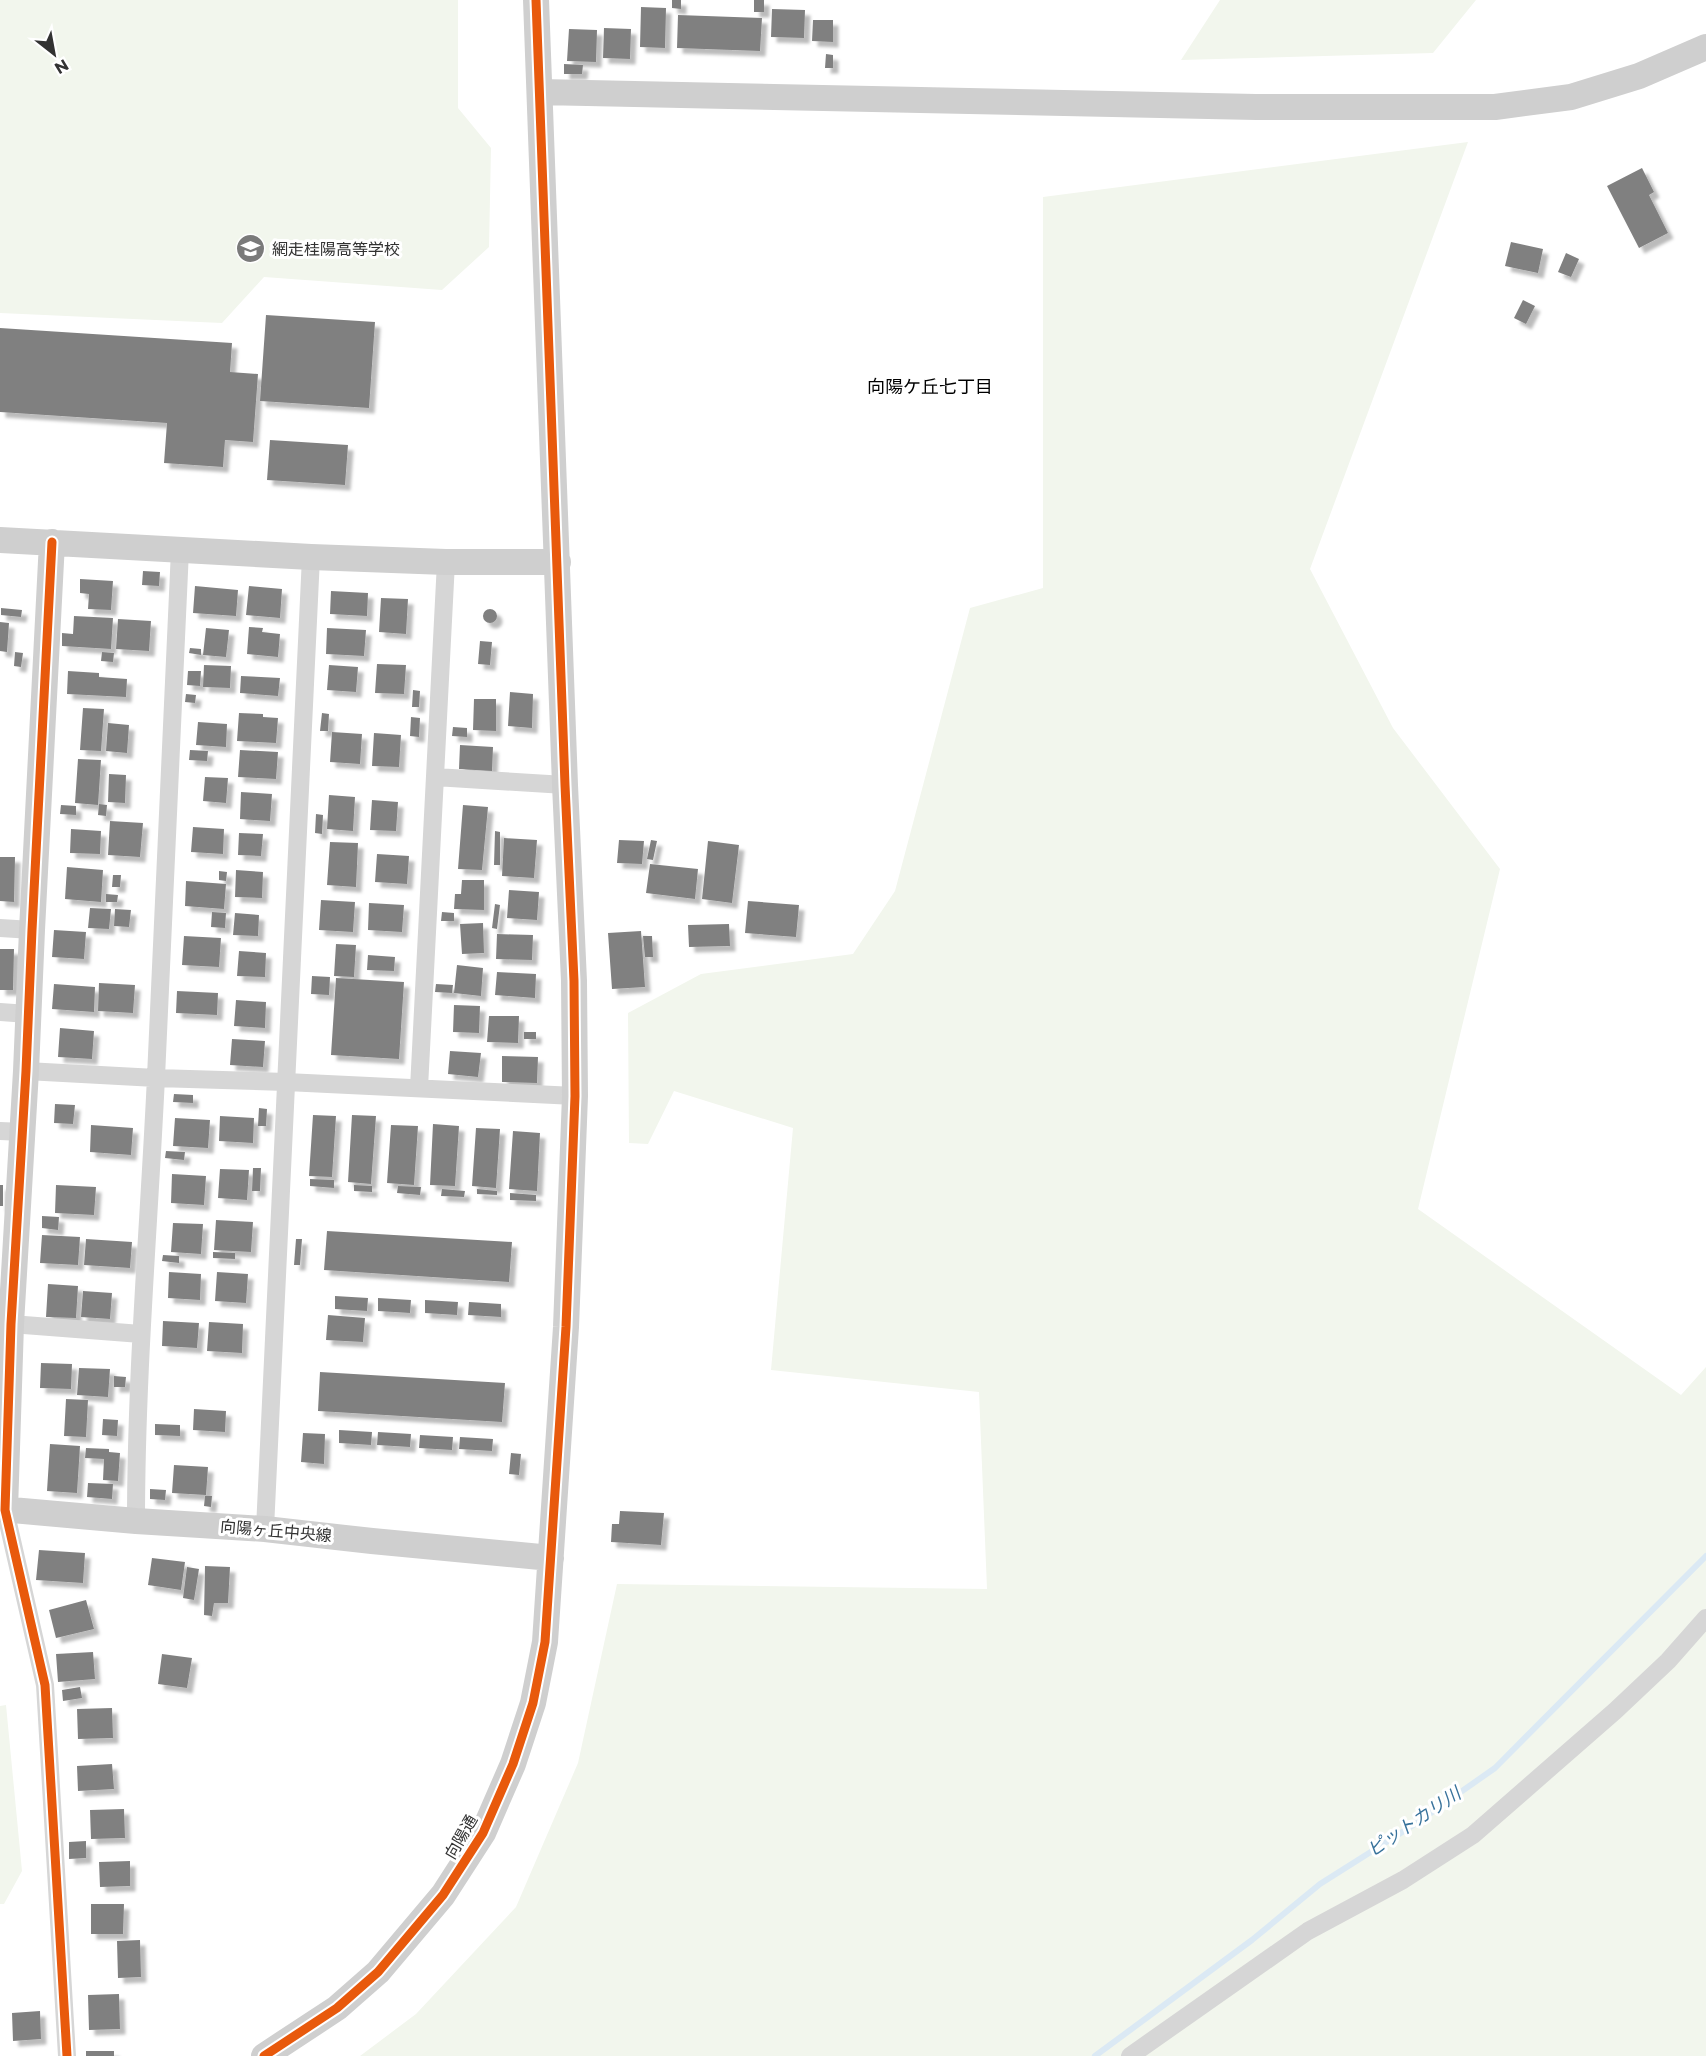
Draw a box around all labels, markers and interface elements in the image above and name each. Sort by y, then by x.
north arrow [24,24,84,84]
text: N [51,55,72,78]
school or university icon: 網走桂陽高等学校 [235,233,267,265]
place label: 網走桂陽高等学校 [272,240,400,259]
district label: 向陽ケ丘七丁目 [867,376,993,398]
street label: 向陽ヶ丘中央線 [219,1517,333,1545]
water label: ピットカリ川 [1363,1782,1467,1861]
street label: 向陽通 [441,1811,481,1863]

